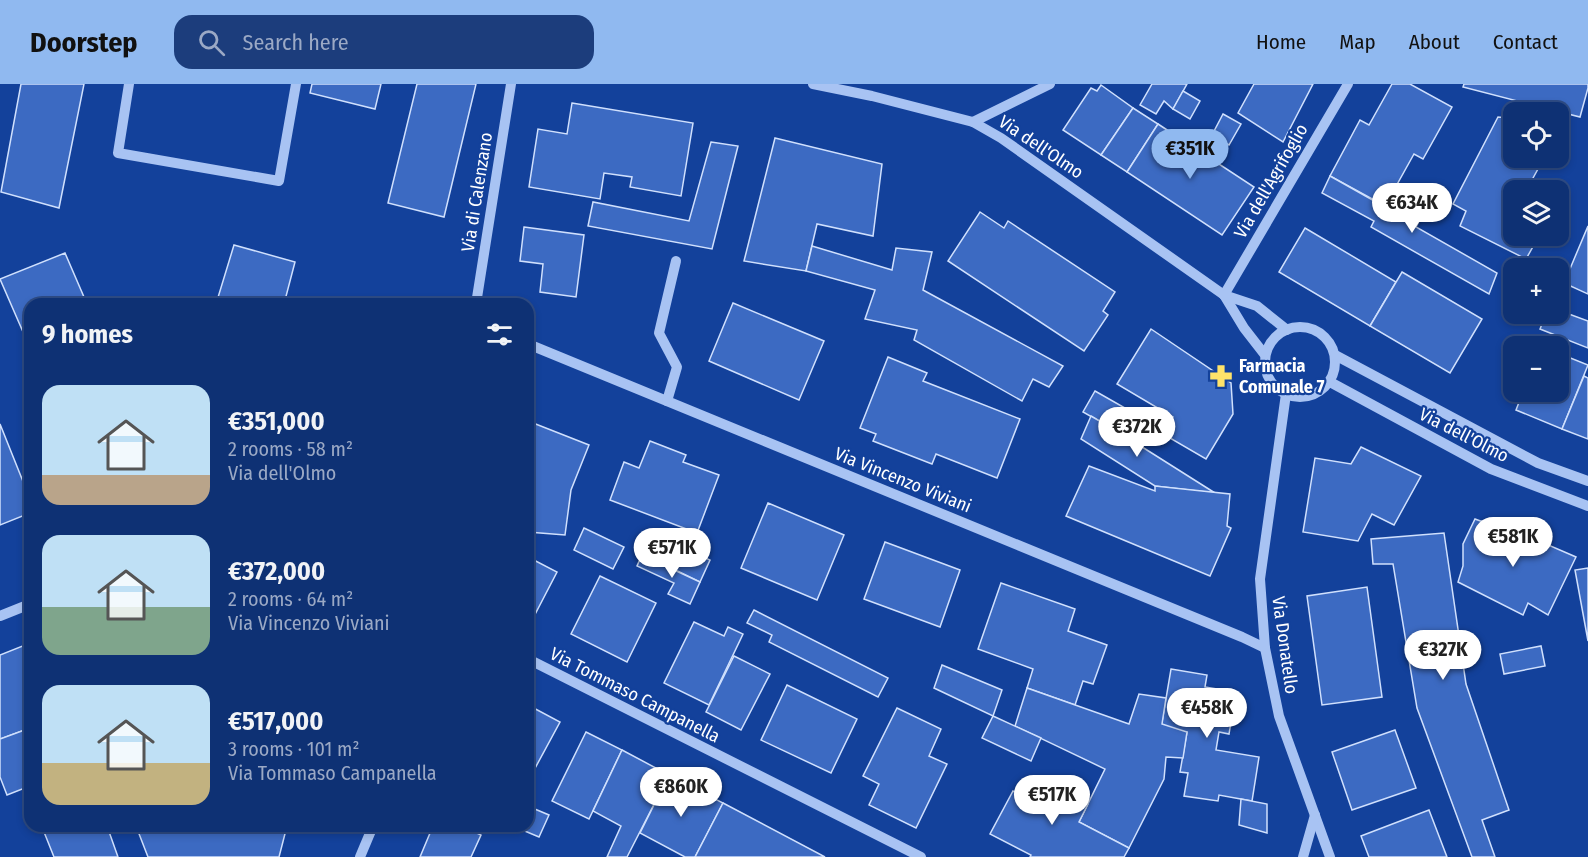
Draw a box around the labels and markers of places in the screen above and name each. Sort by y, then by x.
pin: €351K [1148,129,1232,180]
pin: €634K [1370,183,1454,234]
place label: Farmacia Comunale 7 [1239,355,1325,398]
pharmacy icon: Farmacia Comunale 7 [1208,363,1234,389]
pin: €372K [1095,407,1179,458]
pin: €581K [1471,517,1555,568]
pin: €571K [630,528,714,579]
pin: €327K [1401,630,1485,681]
pin: €458K [1165,688,1249,739]
pin: €860K [639,767,723,818]
pin: €517K [1010,775,1094,826]

